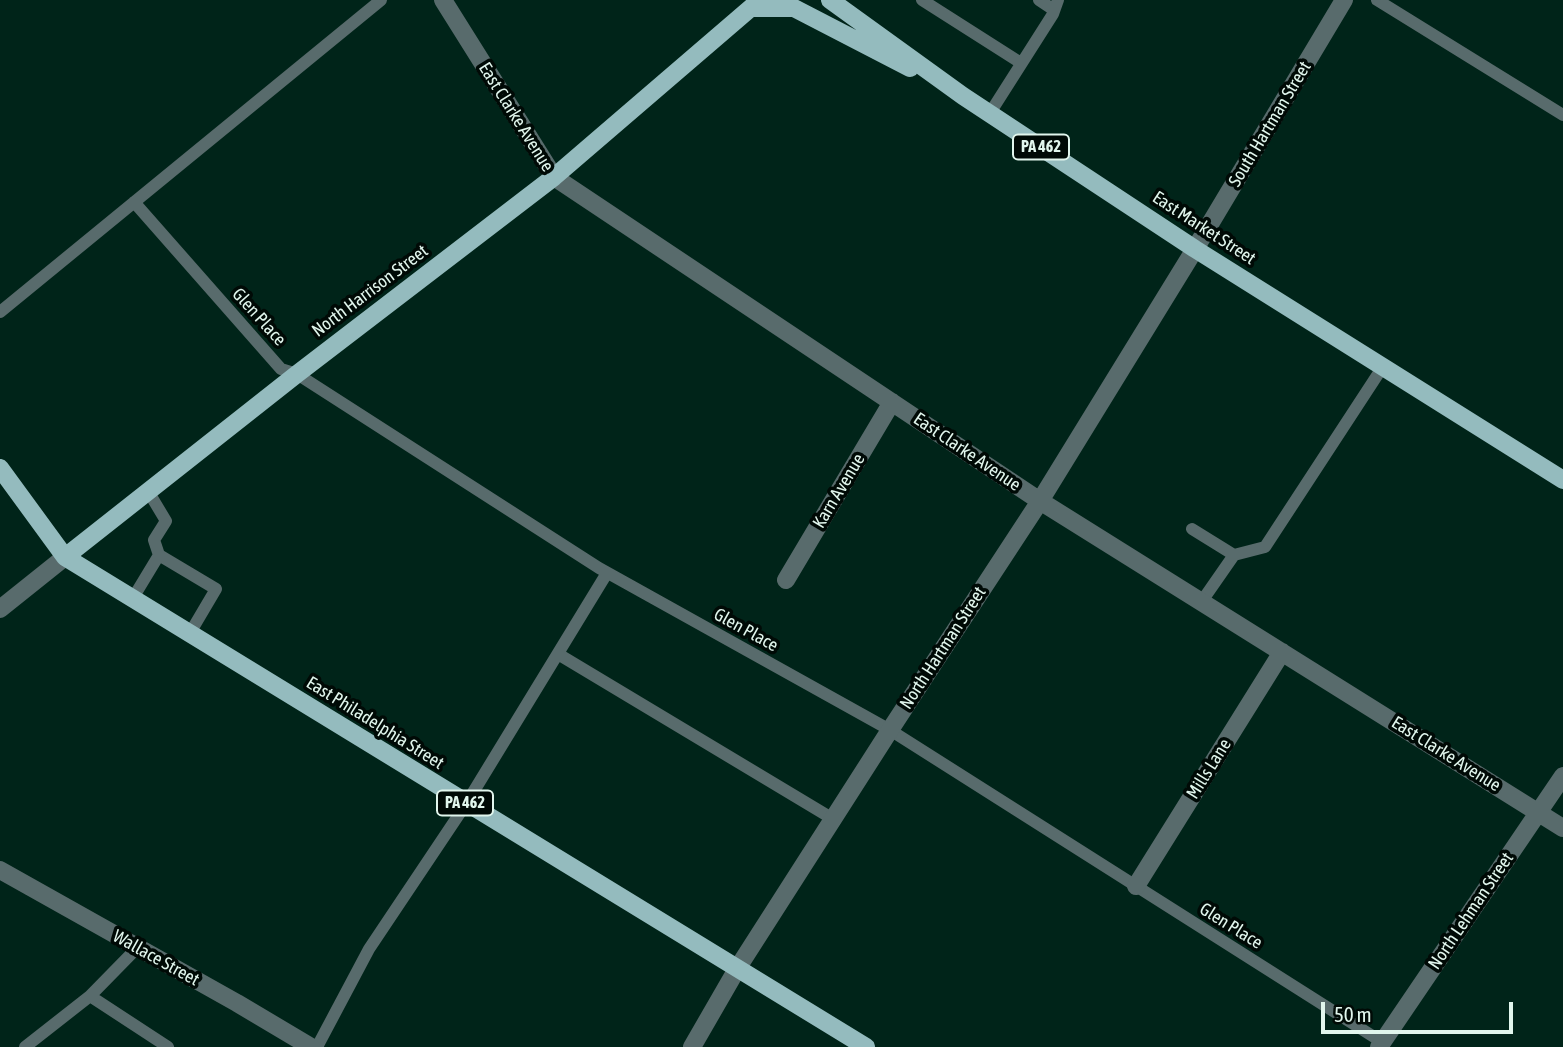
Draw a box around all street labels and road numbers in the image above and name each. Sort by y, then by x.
street label: South Hartman Street [1224,57,1316,191]
street label: East Clarke Avenue [474,58,558,176]
road number: PA 462 [1013,134,1069,160]
street label: East Market Street [1148,187,1260,269]
street label: North Harrison Street [308,240,432,342]
street label: Glen Place [227,284,291,350]
street label: East Clarke Avenue [909,408,1025,496]
street label: Karn Avenue [808,450,870,532]
street label: North Hartman Street [895,583,991,713]
street label: Glen Place [710,604,782,656]
street label: East Philadelphia Street [302,672,448,774]
street label: East Clarke Avenue [1387,712,1505,796]
street label: Mills Lane [1182,735,1236,803]
road number: PA 462 [437,790,493,816]
street label: North Lehman Street [1424,848,1518,974]
street label: Glen Place [1195,898,1267,954]
street label: Wallace Street [109,925,203,991]

